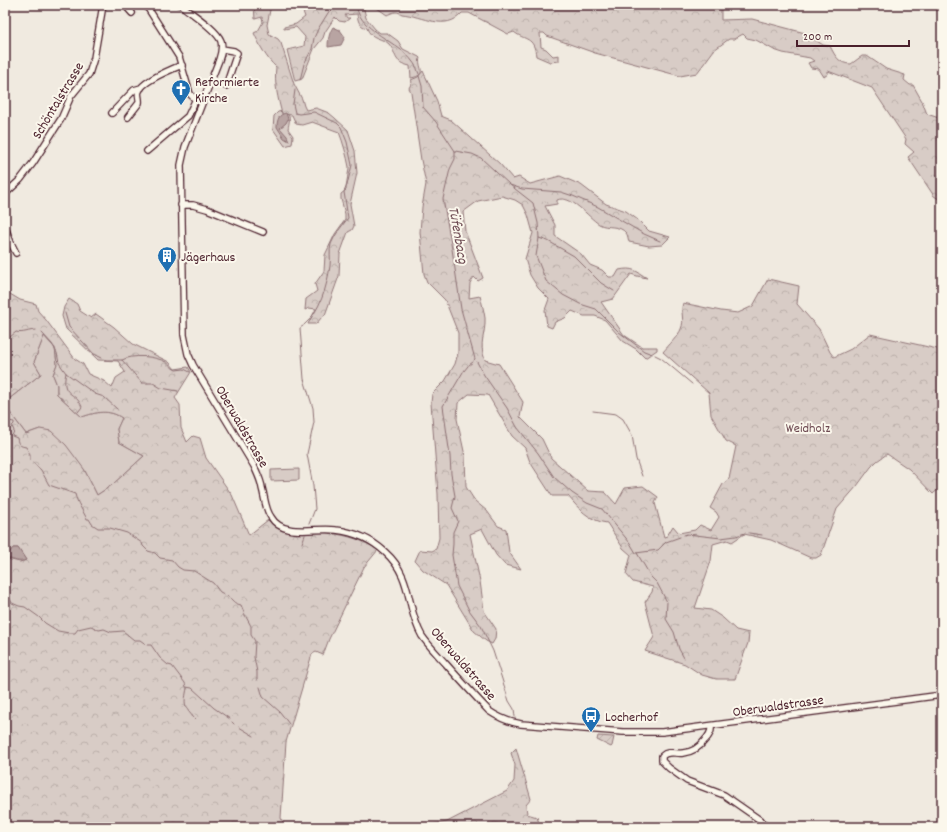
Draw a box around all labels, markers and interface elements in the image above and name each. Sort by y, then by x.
scale bar [797,22,909,48]
text: 200 m [803,29,832,46]
street label: Schöntalstrasse [28,59,90,143]
place label: Reformierte Kirche [195,73,259,109]
church icon: Reformierte Kirche [170,78,192,106]
water label: Tüfenbacg [441,205,473,266]
building icon: Jägerhaus [156,245,178,273]
place label: Jägerhaus [181,248,236,268]
street label: Oberwaldstrasse [210,382,273,472]
park label: Weidholz [786,419,831,439]
street label: Oberwaldstrasse [425,623,500,705]
street label: Oberwaldstrasse [731,691,825,723]
bus stop icon: Locherhof [580,705,602,733]
place label: Locherhof [605,708,659,728]

